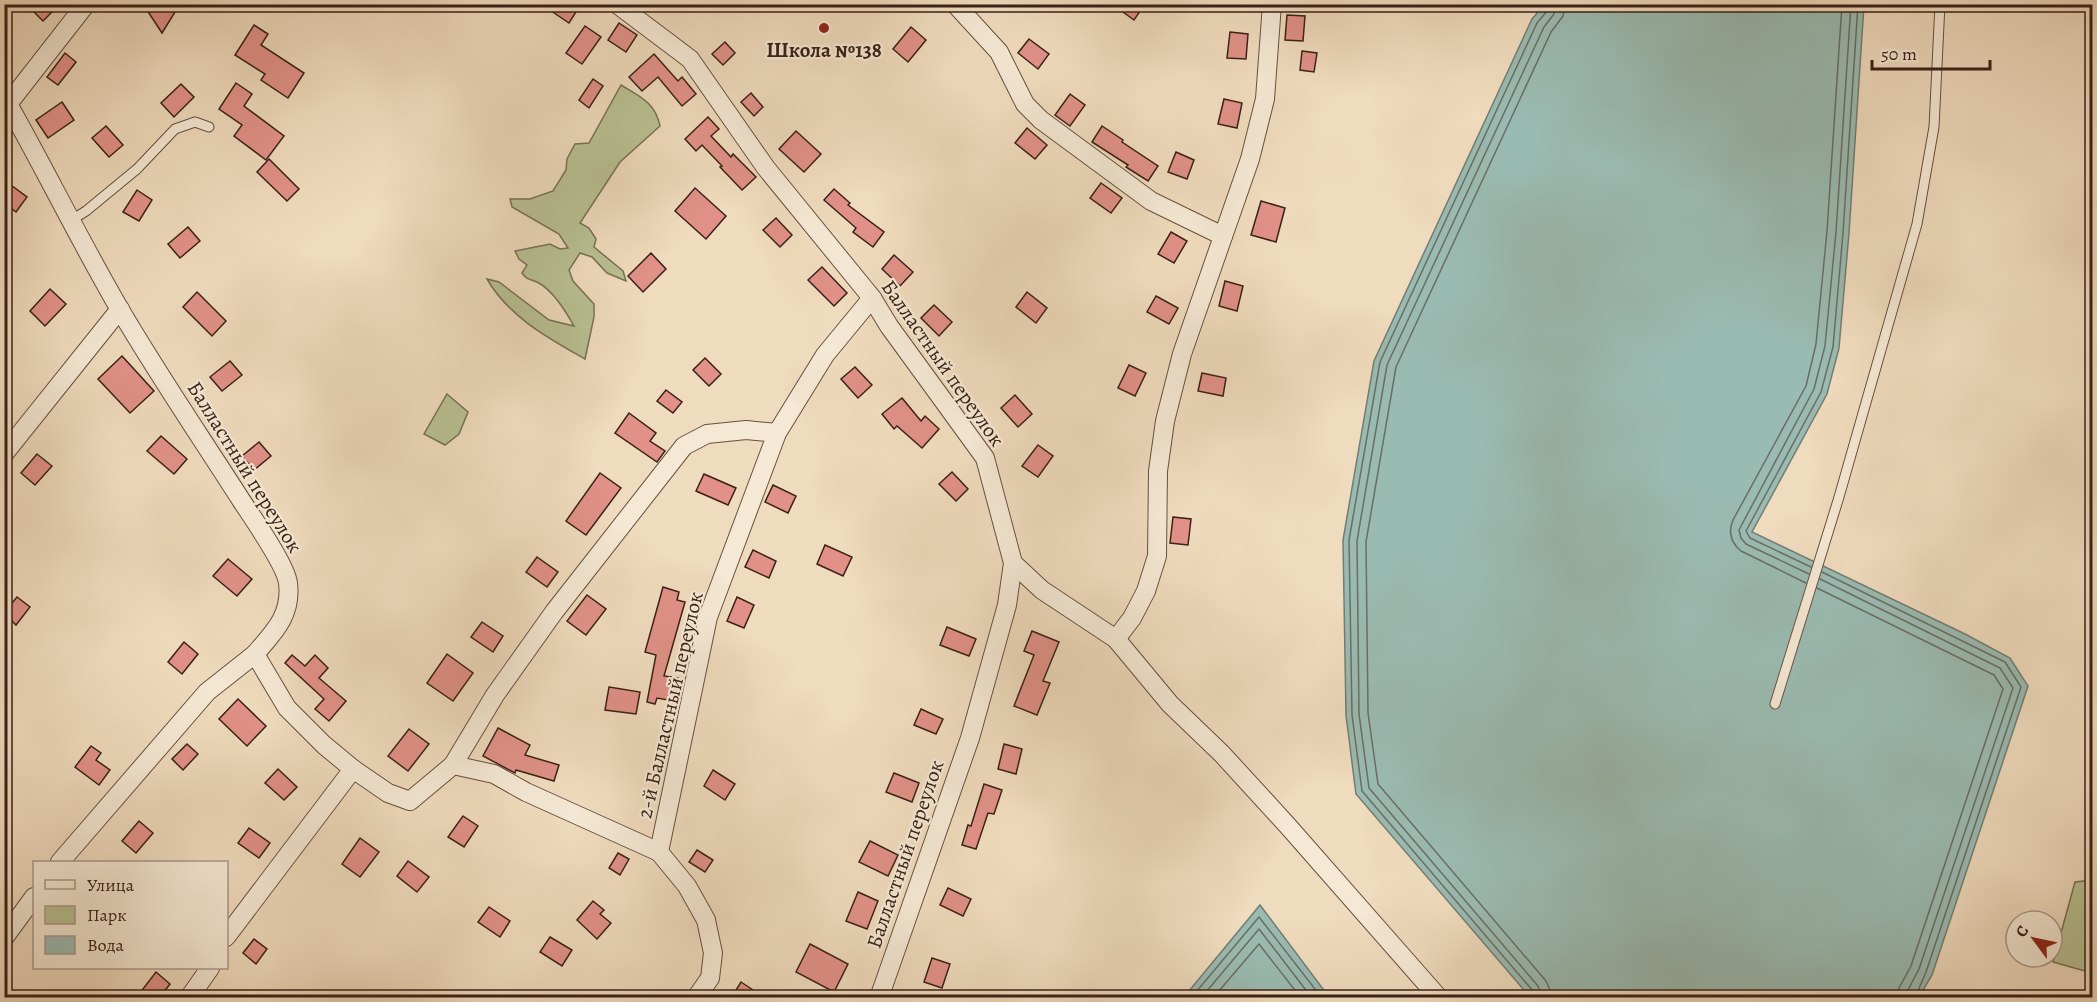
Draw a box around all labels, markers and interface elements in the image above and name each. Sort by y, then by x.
marker: Школа №138 [817,21,831,35]
scale bar [1872,33,1990,71]
place label: Школа №138 [766,36,882,64]
text: 50 m [1881,42,1917,66]
street label: Балластный переулок [875,274,1011,452]
street label: Балластный переулок [181,376,309,558]
street label: 2-й Балластный переулок [630,589,710,821]
street label: Балластный переулок [860,756,950,952]
legend [33,861,228,969]
text: Улица [87,873,135,897]
text: Парк [87,903,127,927]
north arrow [2004,909,2064,969]
text: С [2010,921,2034,942]
text: Вода [87,933,125,957]

